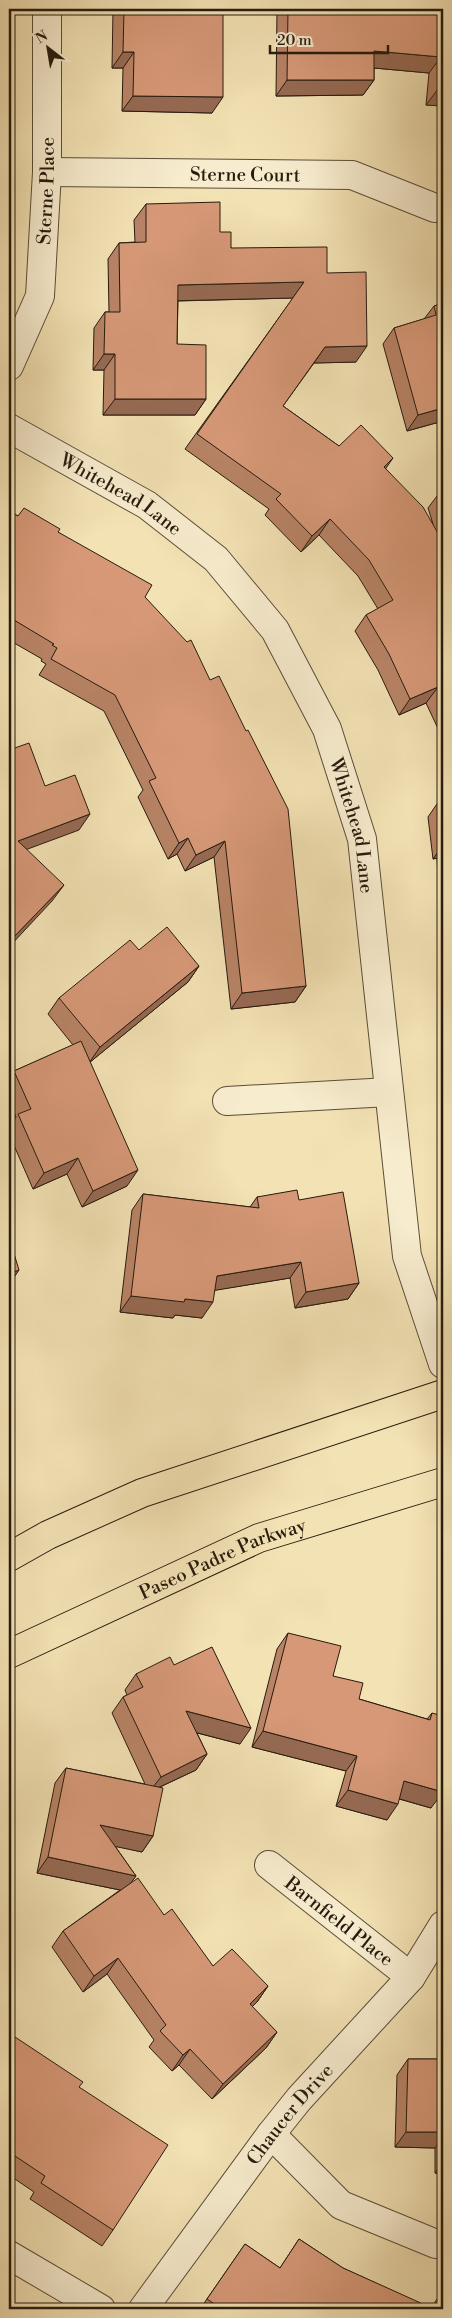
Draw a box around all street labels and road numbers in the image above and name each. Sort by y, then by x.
street label: Sterne Place [32,137,60,245]
street label: Sterne Court [190,162,301,187]
street label: Whitehead Lane [55,447,187,541]
street label: Whitehead Lane [324,754,379,894]
street label: Paseo Padre Parkway [135,1513,310,1605]
street label: Barnfield Place [279,1871,398,1972]
street label: Chaucer Drive [241,2059,339,2170]

